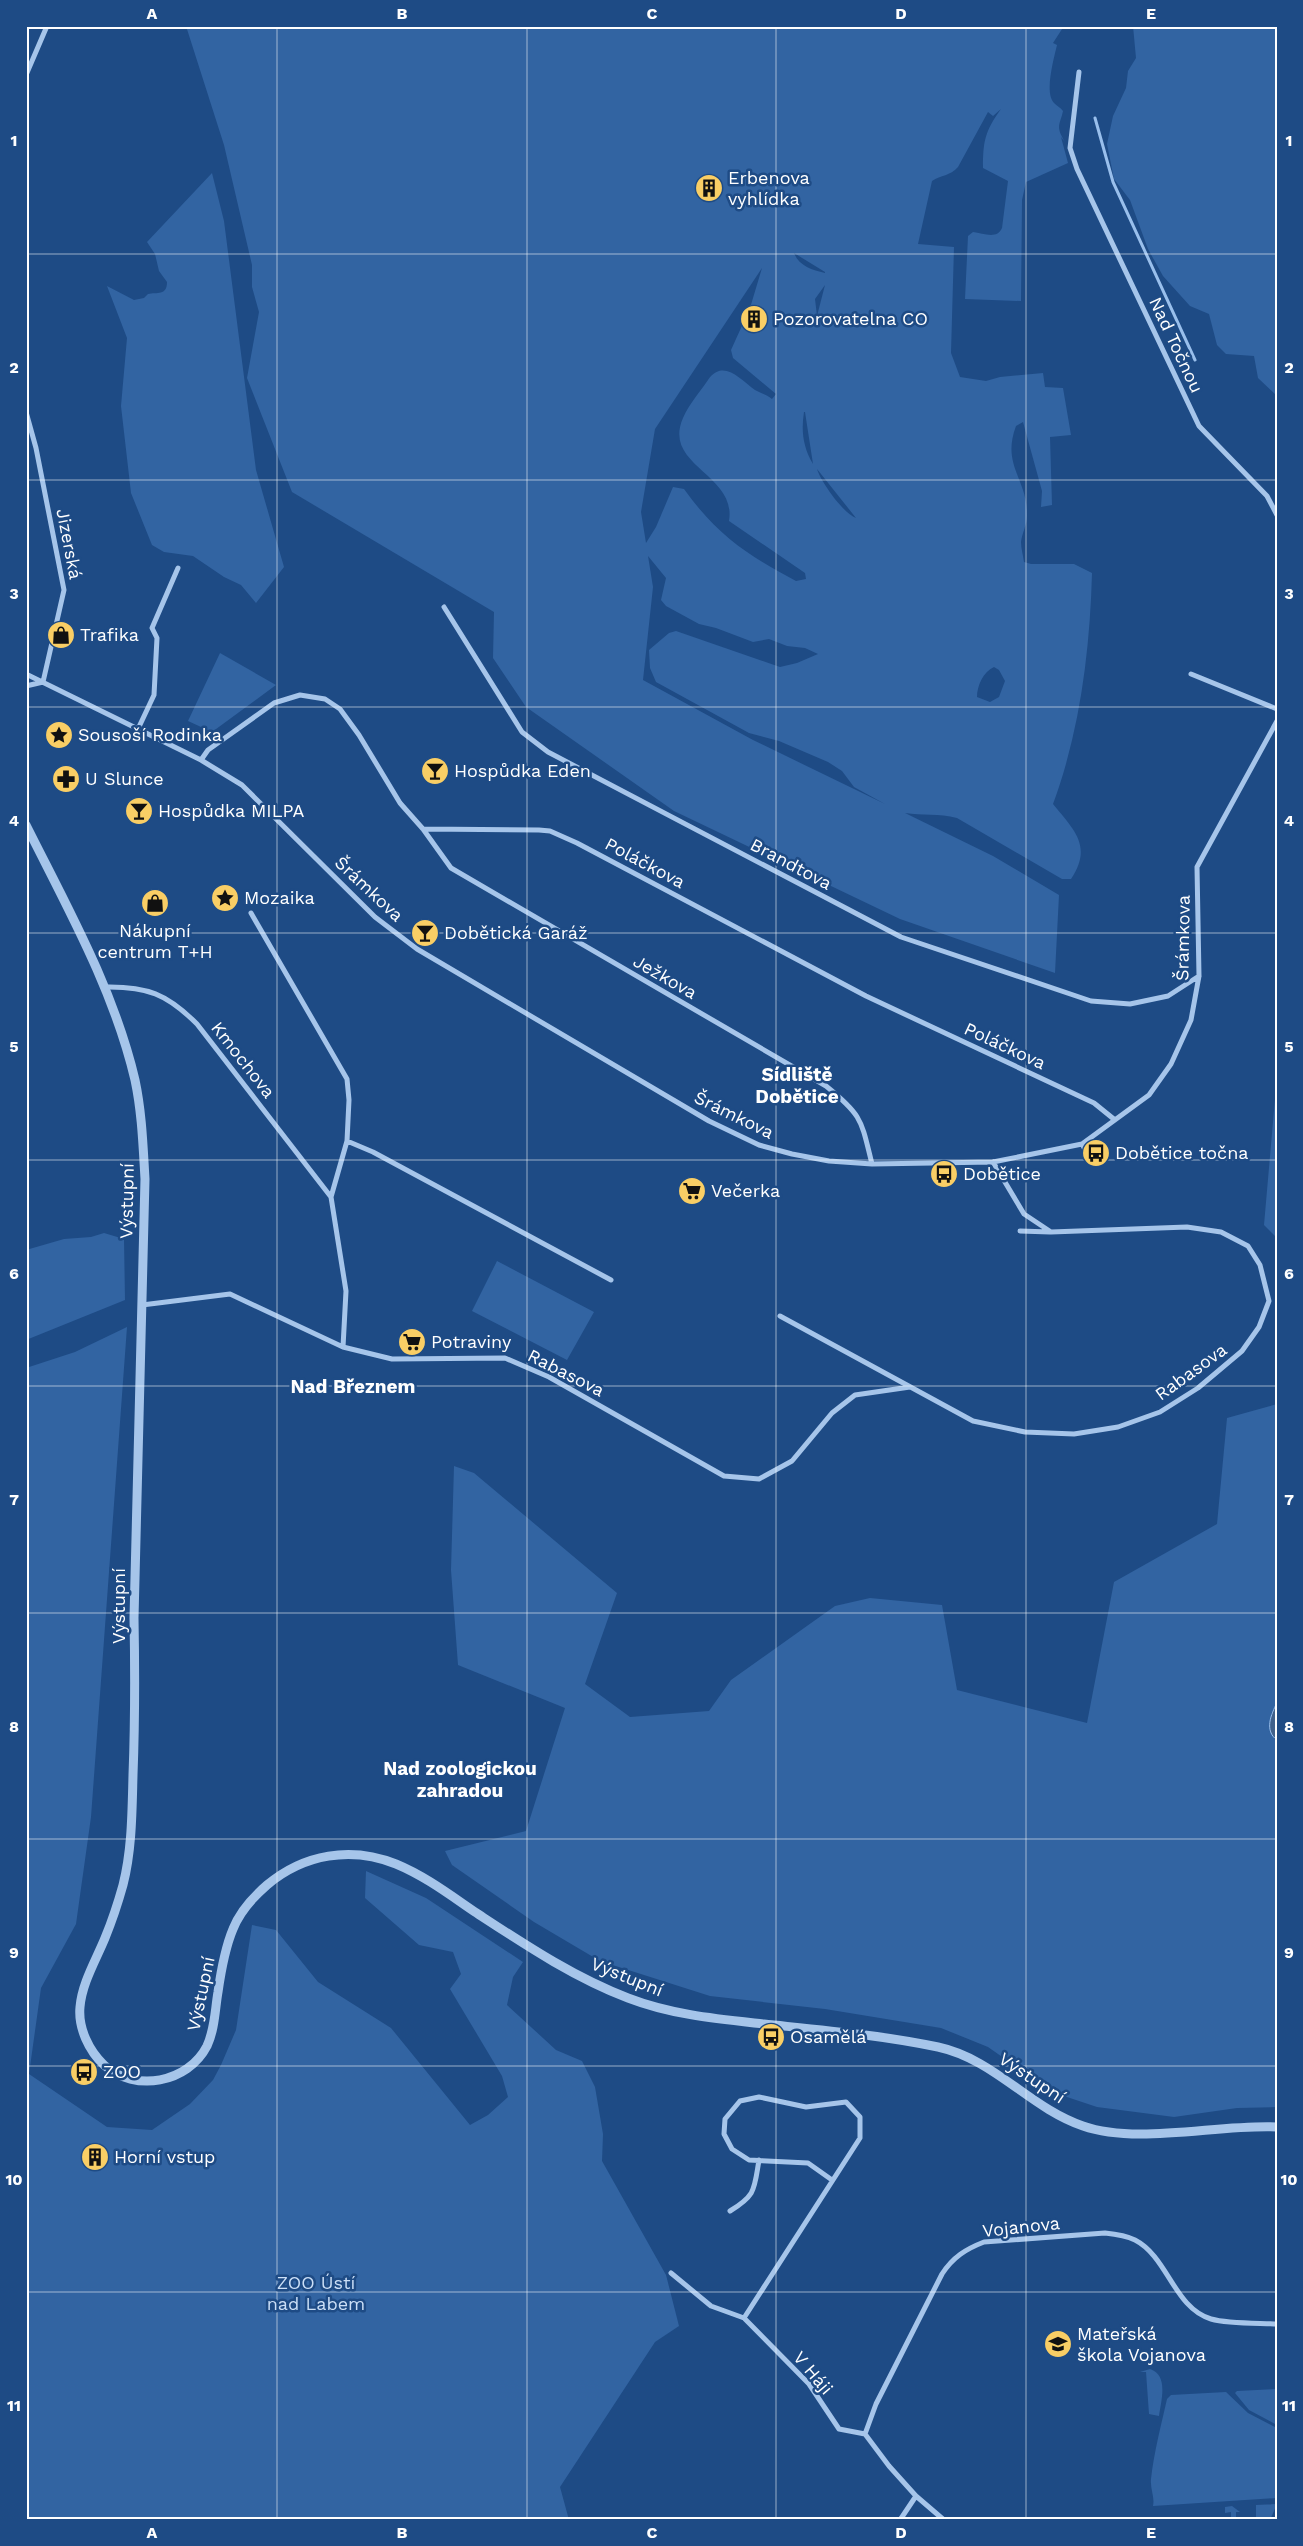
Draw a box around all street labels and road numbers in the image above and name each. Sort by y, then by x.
street label: Nad Točnou [1145,294,1208,396]
street label: Jizerská [52,507,87,581]
street label: Poláčkova [602,833,689,892]
street label: Brandtova [747,833,836,894]
street label: Šrámkova [331,852,408,926]
street label: Šrámkova [1171,895,1194,981]
street label: Ježkova [630,950,701,1003]
street label: Kmochova [207,1017,280,1102]
street label: Poláčkova [961,1018,1049,1074]
street label: Šrámkova [691,1086,777,1143]
street label: Výstupní [115,1163,138,1239]
street label: Rabasova [1151,1339,1231,1405]
street label: Rabasova [524,1344,608,1401]
street label: Výstupní [108,1568,129,1644]
street label: Výstupní [588,1953,667,2001]
street label: Výstupní [182,1954,219,2033]
street label: Výstupní [995,2048,1070,2108]
street label: Vojanova [981,2212,1061,2241]
street label: V Háji [789,2347,838,2399]

